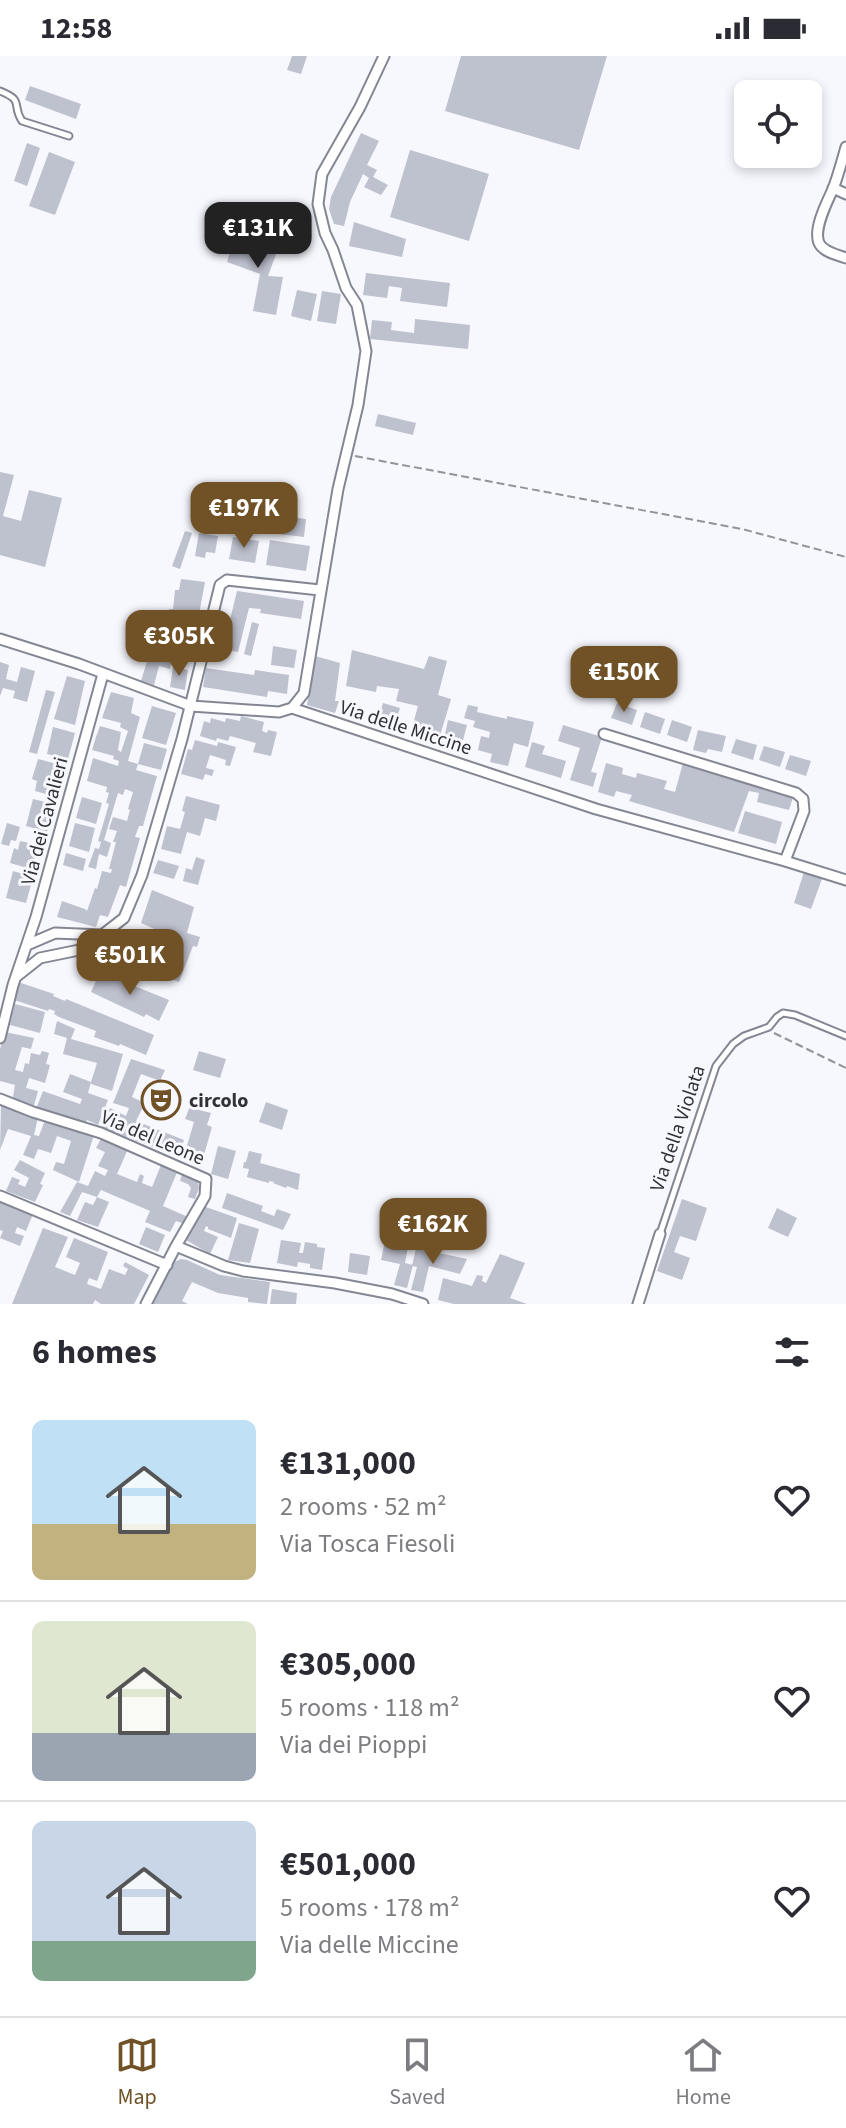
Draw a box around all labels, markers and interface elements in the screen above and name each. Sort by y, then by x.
text: 12:58 [40,7,112,50]
map controls [734,80,822,168]
button: locate [734,80,822,168]
pin: €131K [202,202,314,270]
text: €131K [223,209,293,246]
pin: €197K [188,482,300,550]
text: €197K [209,489,279,526]
pin: €305K [123,610,235,678]
text: €305K [144,617,214,654]
pin: €150K [568,646,680,714]
text: €150K [589,653,659,690]
street label: Via delle Miccine [336,693,475,763]
street label: Via dei Cavalieri [14,754,76,888]
pin: €501K [74,929,186,997]
text: €501K [95,936,165,973]
street label: Via della Violata [643,1061,713,1195]
theatre icon: circolo [140,1079,182,1121]
place label: circolo [189,1087,248,1115]
street label: Via del Leone [96,1103,209,1172]
pin: €162K [377,1198,489,1266]
text: €162K [398,1205,468,1242]
text: 6 homes [32,1328,157,1377]
icon: filters [770,1330,814,1374]
text: €131,000 [280,1439,416,1488]
icon: home [96,1452,192,1548]
icon: heart [770,1478,814,1522]
text: 2 rooms · 52 m² [280,1488,447,1525]
text: Via Tosca Fiesoli [280,1525,455,1562]
text: €305,000 [280,1640,416,1689]
icon: home [96,1653,192,1749]
icon: heart [770,1679,814,1723]
text: 5 rooms · 118 m² [280,1689,459,1726]
text: Via dei Pioppi [280,1726,427,1763]
text: €501,000 [280,1840,416,1889]
icon: home [96,1853,192,1949]
icon: heart [770,1879,814,1923]
text: 5 rooms · 178 m² [280,1889,459,1926]
text: Via delle Miccine [280,1926,459,1963]
tab: Map [115,2033,159,2113]
tab: Saved [389,2033,445,2113]
tab: Home [676,2033,731,2113]

